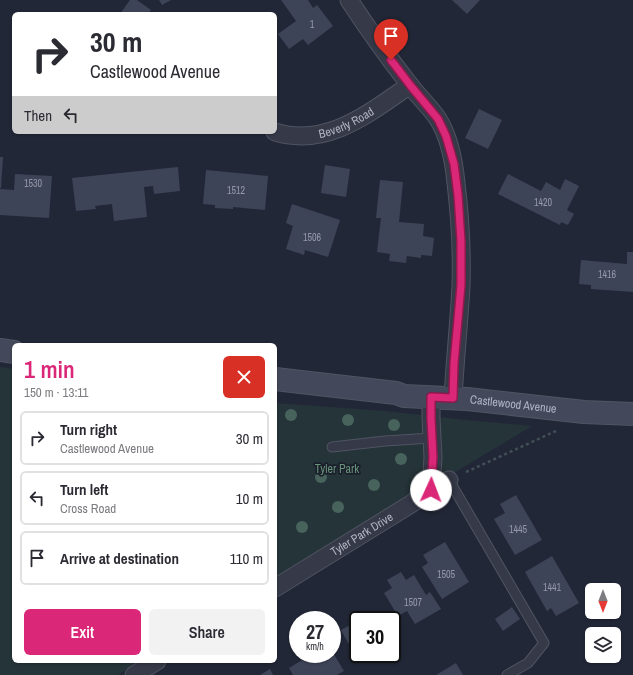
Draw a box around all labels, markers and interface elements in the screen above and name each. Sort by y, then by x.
house number: 1 [310,18,315,31]
pin [374,19,408,60]
text: 30 m [90,23,142,61]
icon: arrive [380,25,402,47]
icon: right [24,28,76,80]
text: Castlewood Avenue [90,59,220,84]
icon: left [60,104,82,126]
street label: Beverly Road [317,104,377,142]
text: Then [24,105,52,126]
house number: 1530 [24,177,43,190]
house number: 1512 [227,184,246,197]
house number: 1420 [534,196,553,209]
house number: 1506 [303,231,322,244]
house number: 1416 [598,268,617,281]
text: 1 min [24,353,75,385]
button: close [223,356,265,398]
text: 150 m · 13:11 [24,384,88,401]
street label: Castlewood Avenue [469,391,557,417]
text: Turn right [60,419,117,440]
icon: right [26,427,48,449]
text: 30 m [236,428,263,449]
text: Castlewood Avenue [60,440,154,457]
park label: Tyler Park [315,461,359,477]
position arrow [410,469,452,511]
text: Turn left [60,479,108,500]
icon: left [26,487,48,509]
text: 10 m [236,488,263,509]
text: Cross Road [60,500,116,517]
street label: Tyler Park Drive [328,509,396,560]
house number: 1445 [509,523,528,536]
icon: arrive [26,547,48,569]
text: Arrive at destination [60,548,179,569]
text: 110 m [230,548,263,569]
house number: 1505 [437,568,456,581]
house number: 1441 [543,581,562,594]
north arrow [585,583,621,619]
map controls [585,583,621,663]
house number: 1507 [404,596,423,609]
button: Exit [24,609,141,655]
button: Share [149,609,265,655]
speed limit sign: 30 [349,611,401,663]
text: 27 [306,618,324,645]
button: layers [585,627,621,663]
text: km/h [306,640,324,653]

